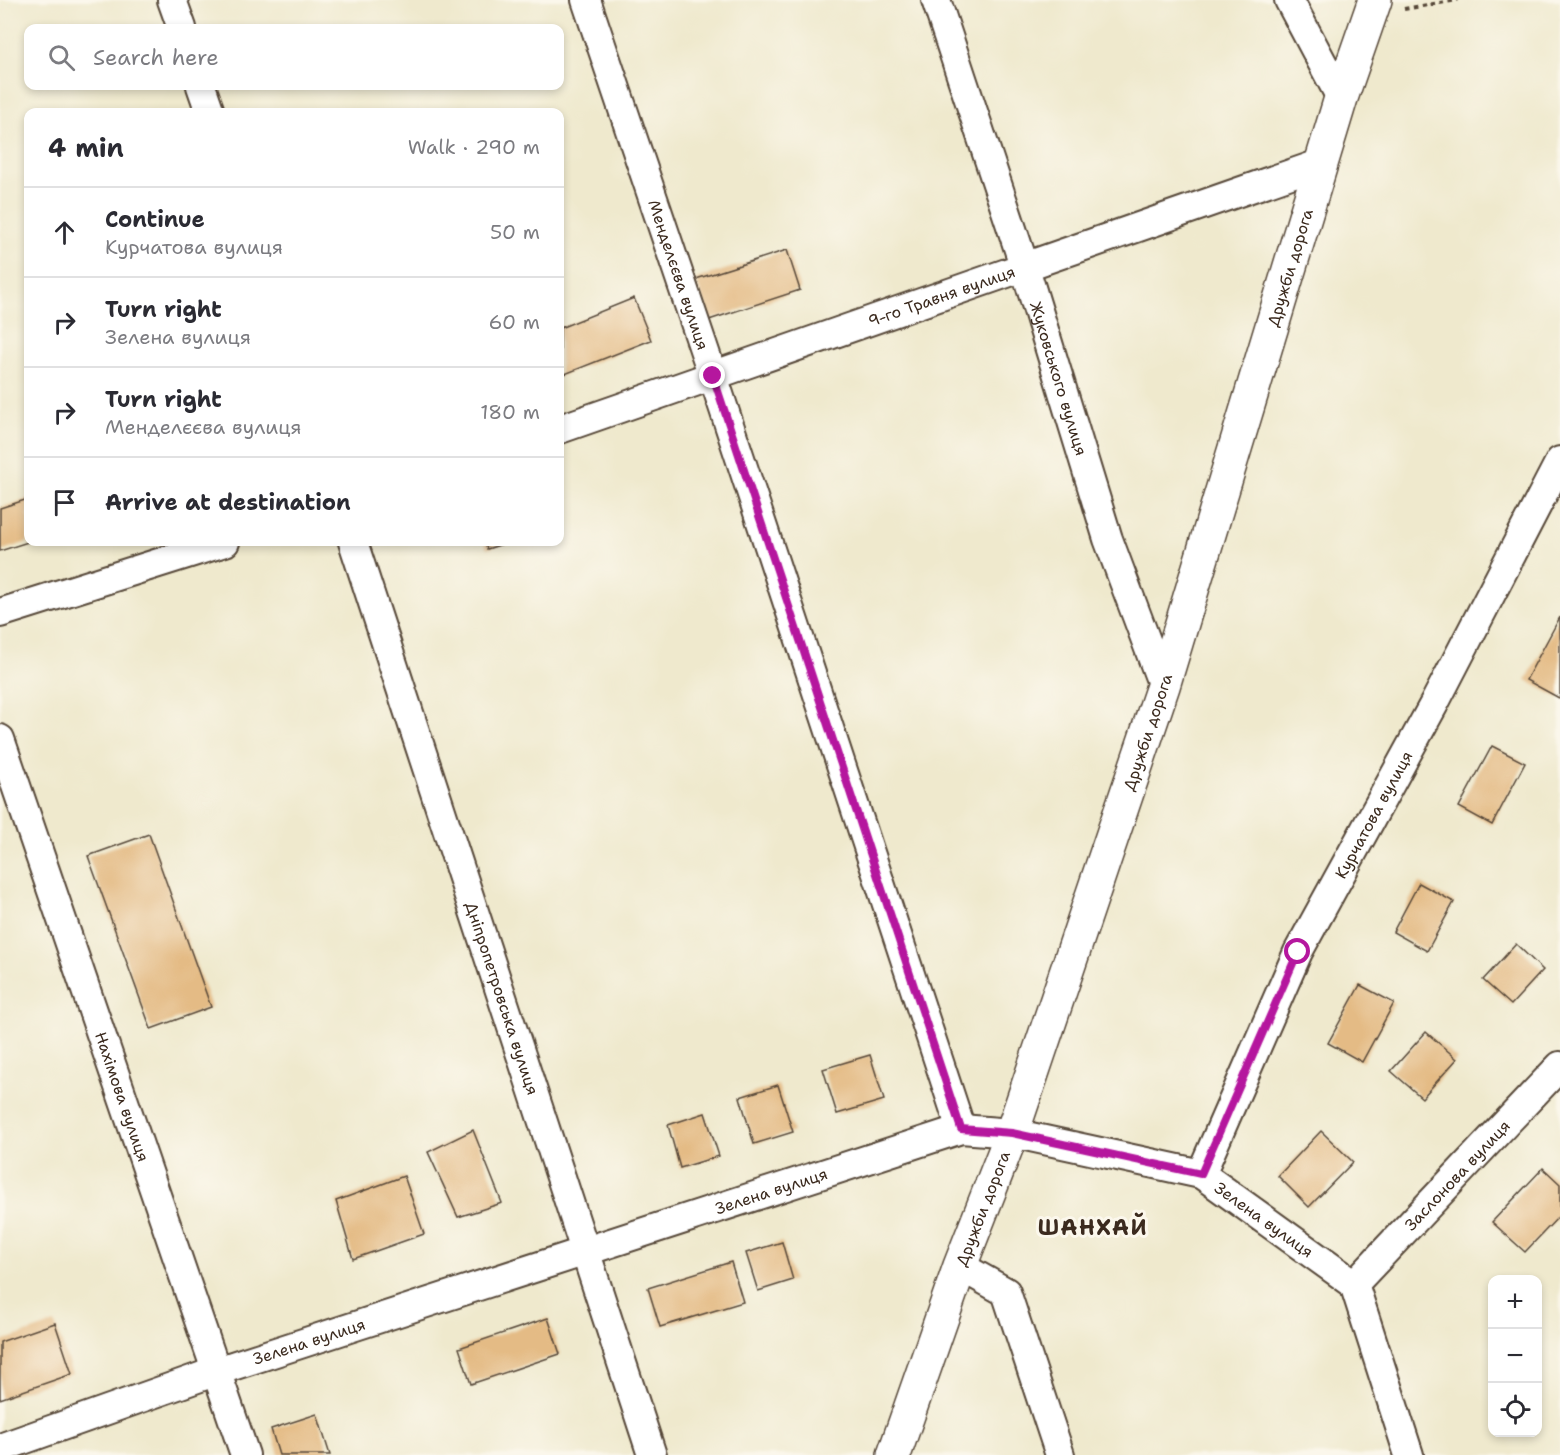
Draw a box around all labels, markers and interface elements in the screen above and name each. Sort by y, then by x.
search box [24,24,564,90]
icon: search [45,41,78,74]
text: Search here [93,43,219,72]
text: 4 min [48,130,124,165]
text: Walk · 290 m [408,134,540,160]
street label: Менделєєва вулиця [644,197,714,353]
text: Continue [105,205,205,234]
street label: Дружби дорога [1262,206,1317,329]
icon: ahead [48,216,81,249]
text: 50 m [490,219,540,245]
text: Курчатова вулиця [105,234,283,260]
street label: 9-го Травня вулиця [865,261,1018,331]
text: Turn right [105,295,222,324]
street label: Жуковського вулиця [1025,299,1092,458]
icon: right [48,306,81,339]
text: 60 m [488,309,540,335]
text: Зелена вулиця [105,324,251,350]
route end [699,362,725,388]
text: Turn right [105,385,222,414]
icon: right [48,396,81,429]
text: 180 m [480,399,540,425]
text: Менделєєва вулиця [105,414,302,440]
icon: arrive [48,486,81,519]
text: Arrive at destination [105,488,351,517]
street label: Дружби дорога [1118,671,1177,793]
street label: Курчатова вулиця [1330,747,1417,882]
street label: Дніпропетровська вулиця [461,899,544,1097]
route start [1284,938,1310,964]
street label: Нахімова вулиця [90,1029,154,1164]
street label: Заслонова вулиця [1400,1115,1514,1235]
street label: Дружби дорога [951,1148,1015,1269]
street label: Зелена вулиця [712,1163,830,1219]
street label: Зелена вулиця [1211,1177,1318,1262]
district label: ШАНХАЙ [1038,1212,1148,1242]
map controls [1488,1275,1542,1437]
button: + [1488,1275,1542,1329]
street label: Зелена вулиця [250,1313,368,1369]
button: − [1488,1329,1542,1383]
button: locate [1488,1383,1542,1437]

